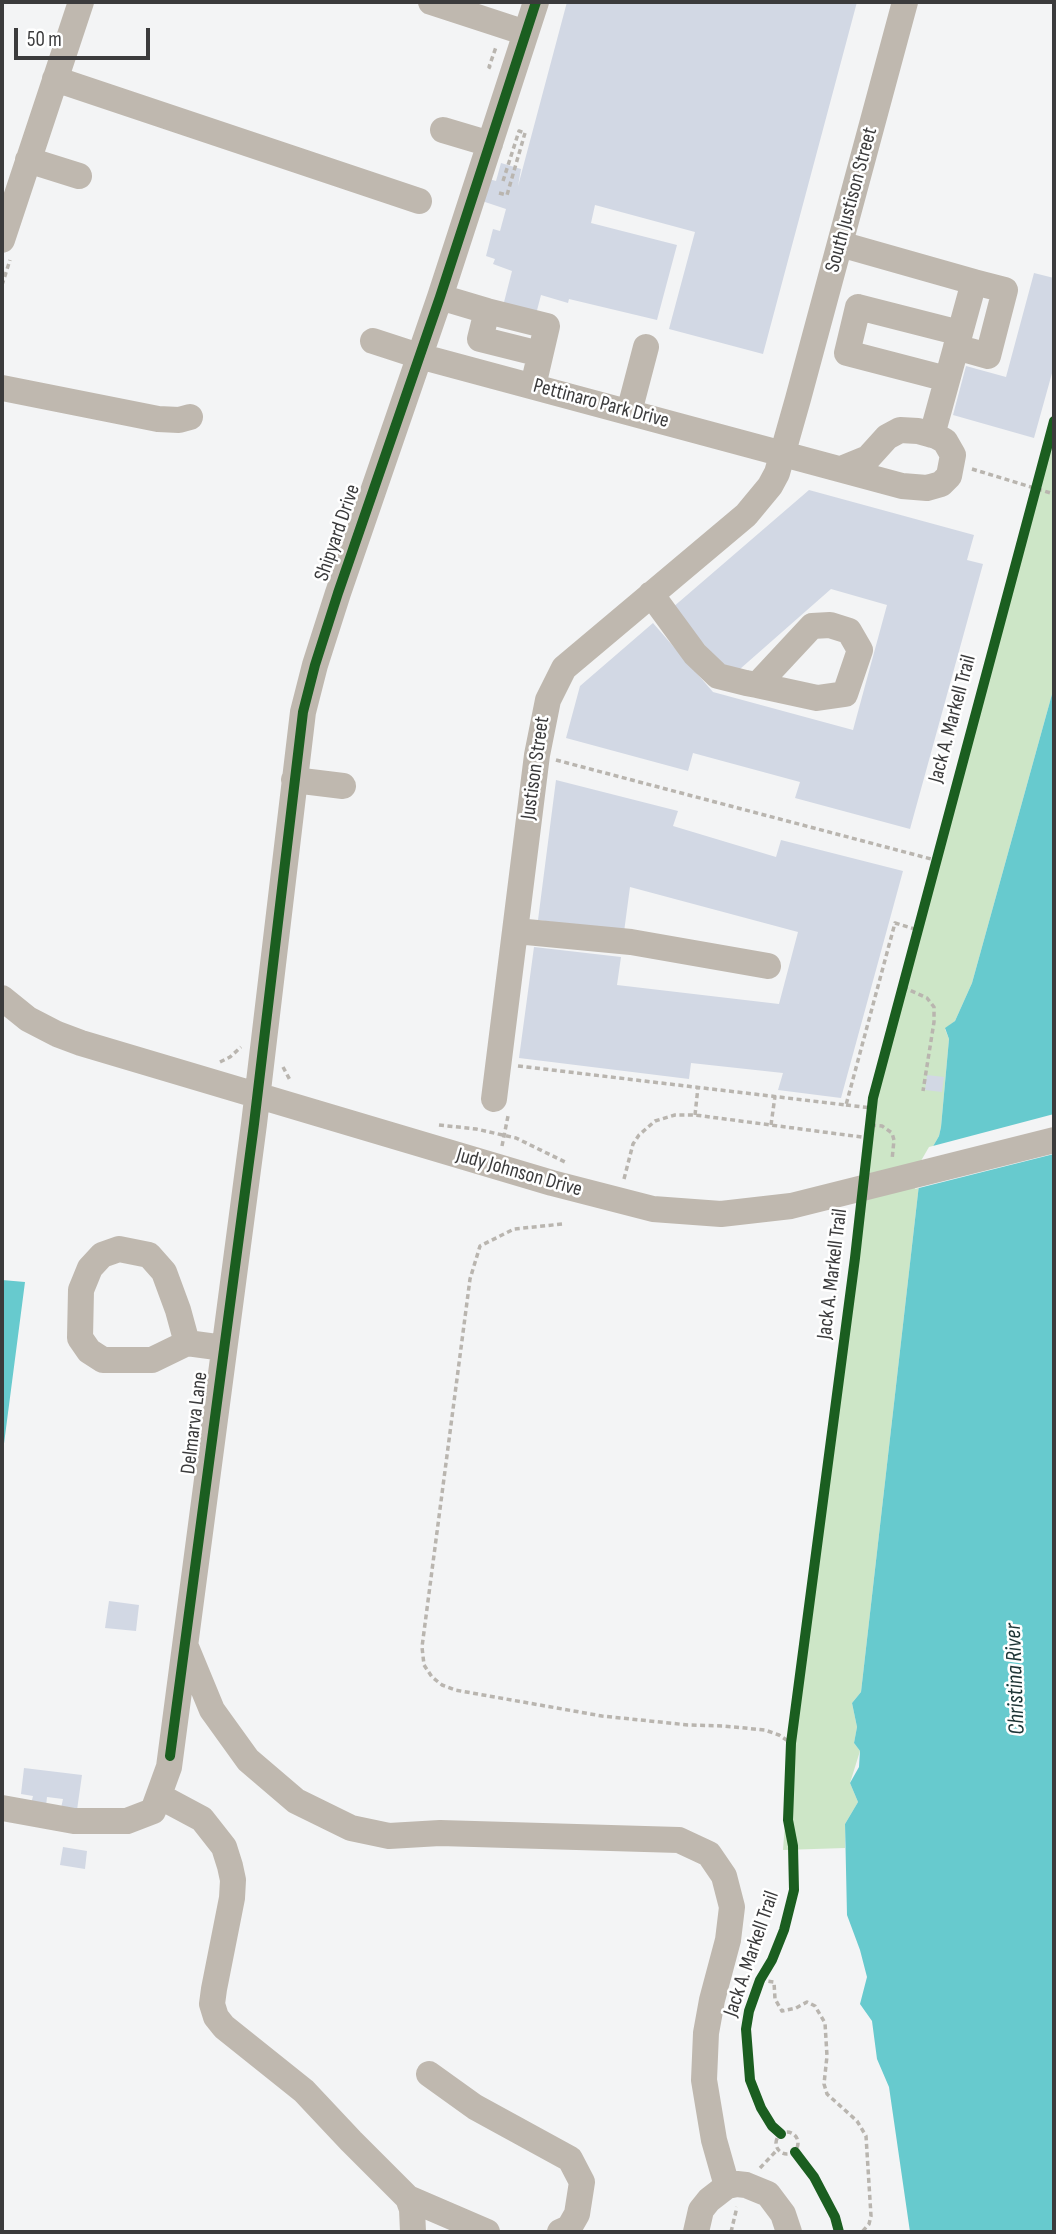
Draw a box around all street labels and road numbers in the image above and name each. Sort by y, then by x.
street label: South Justison Street [821,125,883,275]
street label: Pettinaro Park Drive [530,374,672,434]
street label: Shipyard Drive [310,481,366,585]
street label: Jack A. Markell Trail [924,652,982,786]
street label: Justison Street [516,715,556,821]
street label: Judy Johnson Drive [453,1143,585,1203]
street label: Jack A. Markell Trail [813,1207,853,1341]
street label: Delmarva Lane [176,1370,214,1476]
street label: Jack A. Markell Trail [719,1888,785,2020]

